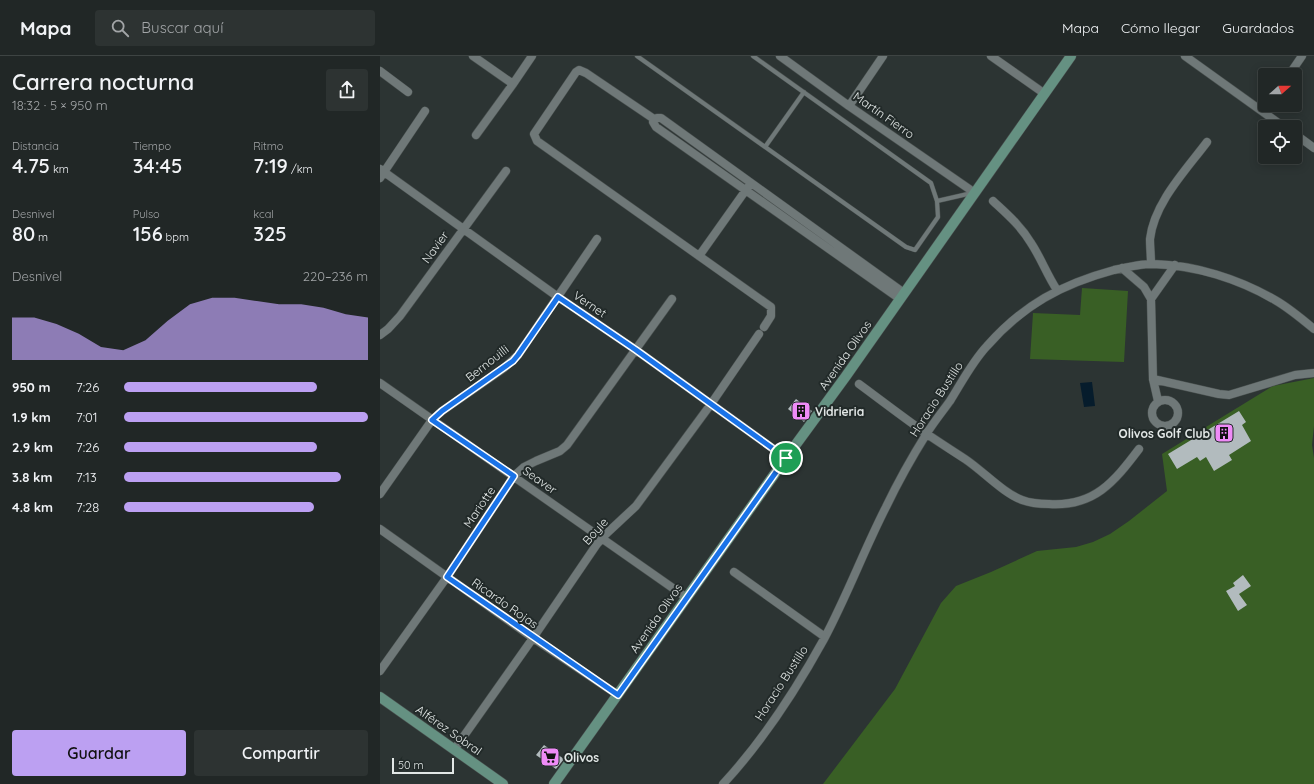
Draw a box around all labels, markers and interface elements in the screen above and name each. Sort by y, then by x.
search box [95,10,375,46]
text: Mapa [20,16,71,40]
icon: search [109,17,131,39]
text: Buscar aquí [141,18,223,37]
text: Mapa [1062,19,1099,37]
text: Cómo llegar [1121,19,1200,37]
text: Guardados [1222,19,1294,37]
text: Carrera nocturna [12,68,194,96]
north arrow [1258,68,1302,112]
map controls [1258,68,1302,164]
button: share [326,69,368,111]
street label: Martín Fierro [851,88,917,142]
text: 18:32 · 5 × 950 m [12,97,108,113]
button: locate [1258,120,1302,164]
text: Distancia [12,139,59,153]
text: Tiempo [133,139,171,153]
text: Ritmo [253,139,283,153]
text: 4.75 [12,153,50,178]
text: 34:45 [133,153,182,178]
text: 7:19 [253,153,288,178]
text: km [50,162,69,176]
text: /km [288,162,313,176]
text: Desnivel [12,207,55,221]
text: Pulso [133,207,160,221]
text: kcal [253,207,274,221]
text: 80 [12,221,35,246]
text: 156 [133,221,163,246]
text: 325 [253,221,287,246]
street label: Navier [418,228,452,266]
text: m [35,230,48,244]
text: bpm [163,230,189,244]
text: Desnivel [12,268,62,284]
text: 220–236 m [303,268,368,284]
street label: Vernet [571,287,609,321]
street label: Avenida Olivos [815,317,875,393]
street label: Bernouilli [462,341,512,385]
street label: Horacio Bustillo [906,359,966,439]
text: 950 m [12,379,50,395]
text: 7:26 [76,379,99,395]
building icon: Vidrieria [790,400,812,422]
place label: Vidrieria [815,404,864,419]
text: 1.9 km [12,409,51,425]
text: 7:01 [76,409,98,425]
building icon: Olivos Golf Club [1213,422,1235,444]
place label: Olivos Golf Club [1119,426,1210,441]
text: 2.9 km [12,439,53,455]
text: 7:26 [76,439,99,455]
pin [769,441,803,475]
icon: arrive [775,447,797,469]
street label: Seaver [520,463,560,497]
text: 3.8 km [12,469,52,485]
text: 7:13 [76,469,97,485]
street label: Mariotte [460,483,498,530]
text: 4.8 km [12,499,53,515]
text: 7:28 [76,499,99,515]
street label: Boyle [579,514,611,548]
street label: Ricardo Rojas [469,575,541,632]
street label: Avenida Olivos [626,580,686,656]
street label: Horacio Bustillo [751,643,811,723]
street label: Alférez Sobral [413,702,485,758]
button: Guardar [12,730,186,776]
button: Compartir [194,730,368,776]
supermarket icon: Olivos [539,746,561,768]
place label: Olivos [564,750,599,765]
scale bar [392,756,454,775]
text: 50 m [398,758,424,772]

